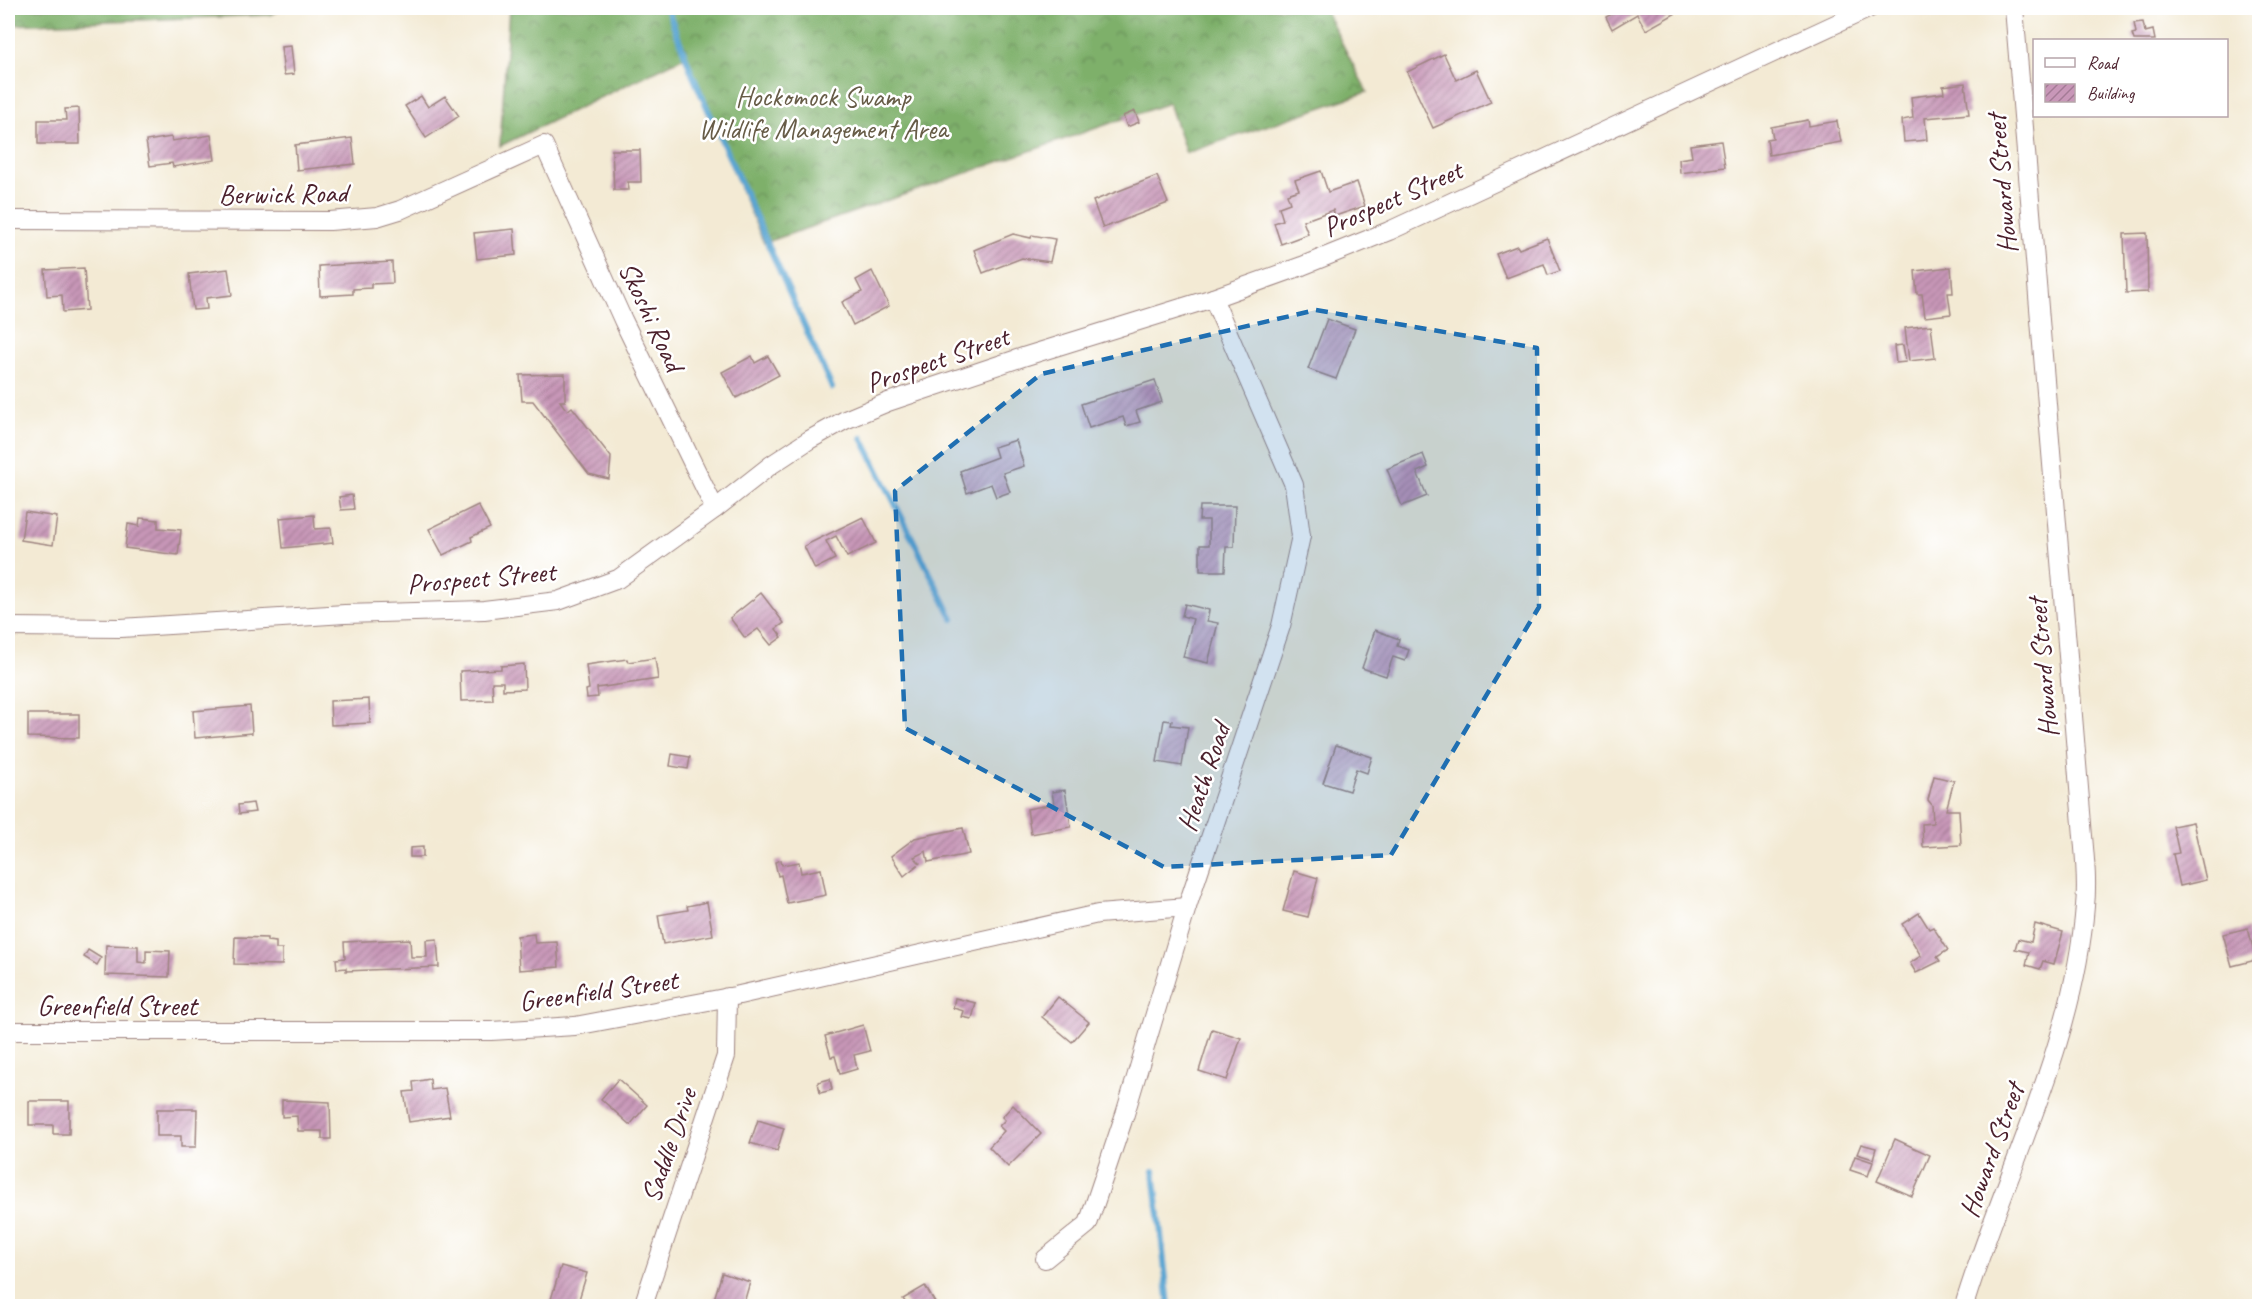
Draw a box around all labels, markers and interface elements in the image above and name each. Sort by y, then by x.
legend [2033,39,2228,117]
text: Road [2087,52,2120,74]
park label: Hockomock Swamp Wildlife Management Area [698,79,950,146]
text: Building [2087,82,2136,104]
street label: Howard Street [1978,109,2025,255]
street label: Prospect Street [1317,151,1470,245]
street label: Berwick Road [218,175,352,212]
street label: Skoshi Road [611,256,694,380]
street label: Prospect Street [861,318,1016,400]
street label: Prospect Street [405,553,559,601]
street label: Howard Street [2019,593,2066,739]
street label: Heath Road [1169,715,1240,836]
street label: Greenfield Street [517,962,682,1019]
street label: Greenfield Street [37,988,199,1023]
street label: Howard Street [1951,1075,2033,1222]
street label: Saddle Drive [633,1082,705,1207]

